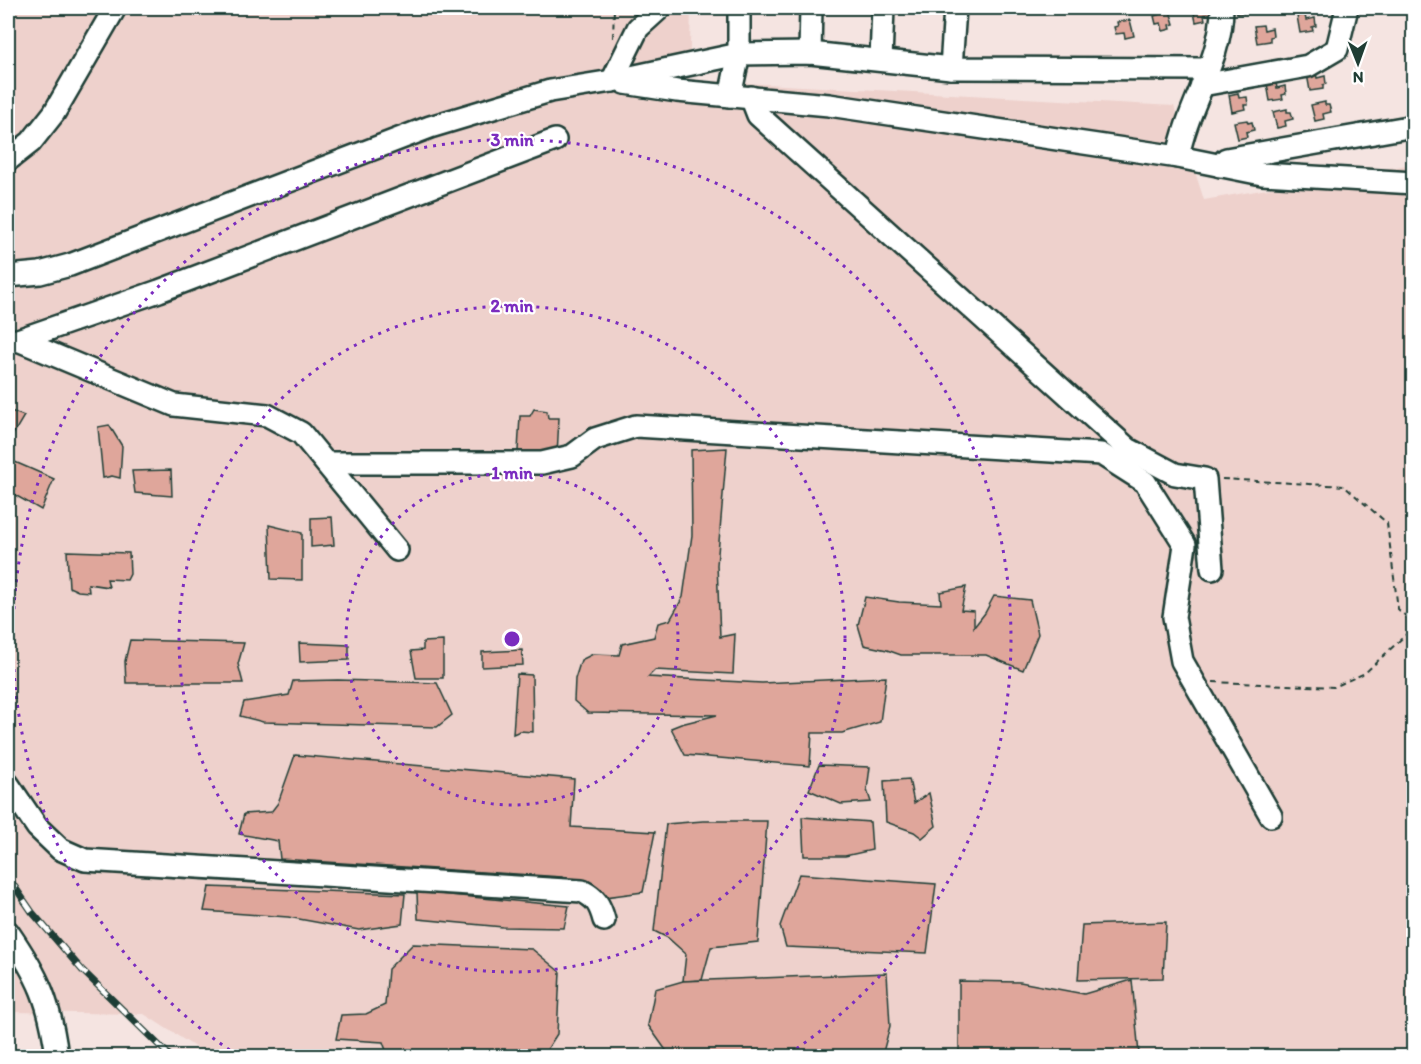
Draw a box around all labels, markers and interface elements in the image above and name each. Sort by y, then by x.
north arrow [1328,33,1388,93]
text: N [1353,68,1364,87]
text: 3 min [490,129,534,151]
text: 2 min [491,295,534,317]
text: 1 min [491,462,533,484]
centre of rings [502,629,522,649]

